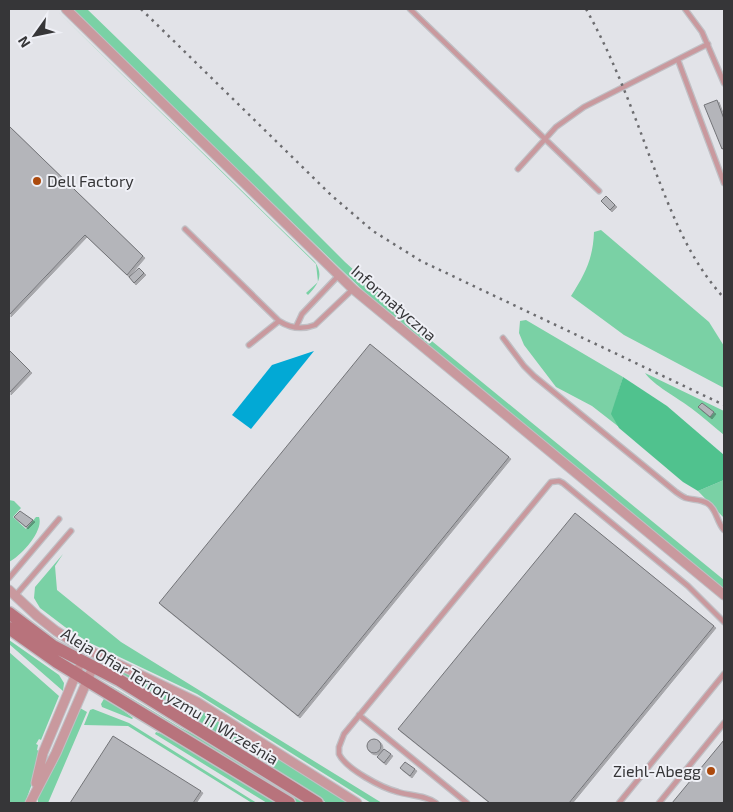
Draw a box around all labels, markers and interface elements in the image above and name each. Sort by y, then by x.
north arrow [10,10,60,60]
text: N [14,33,34,51]
place label: Dell Factory [47,171,134,190]
marker: Dell Factory [31,175,43,187]
street label: Informatyczna [348,261,441,345]
street label: Aleja Ofiar Terroryzmu 11 Września [58,623,282,769]
place label: Ziehl-Abegg [613,761,701,780]
marker: Ziehl-Abegg [705,765,717,777]

